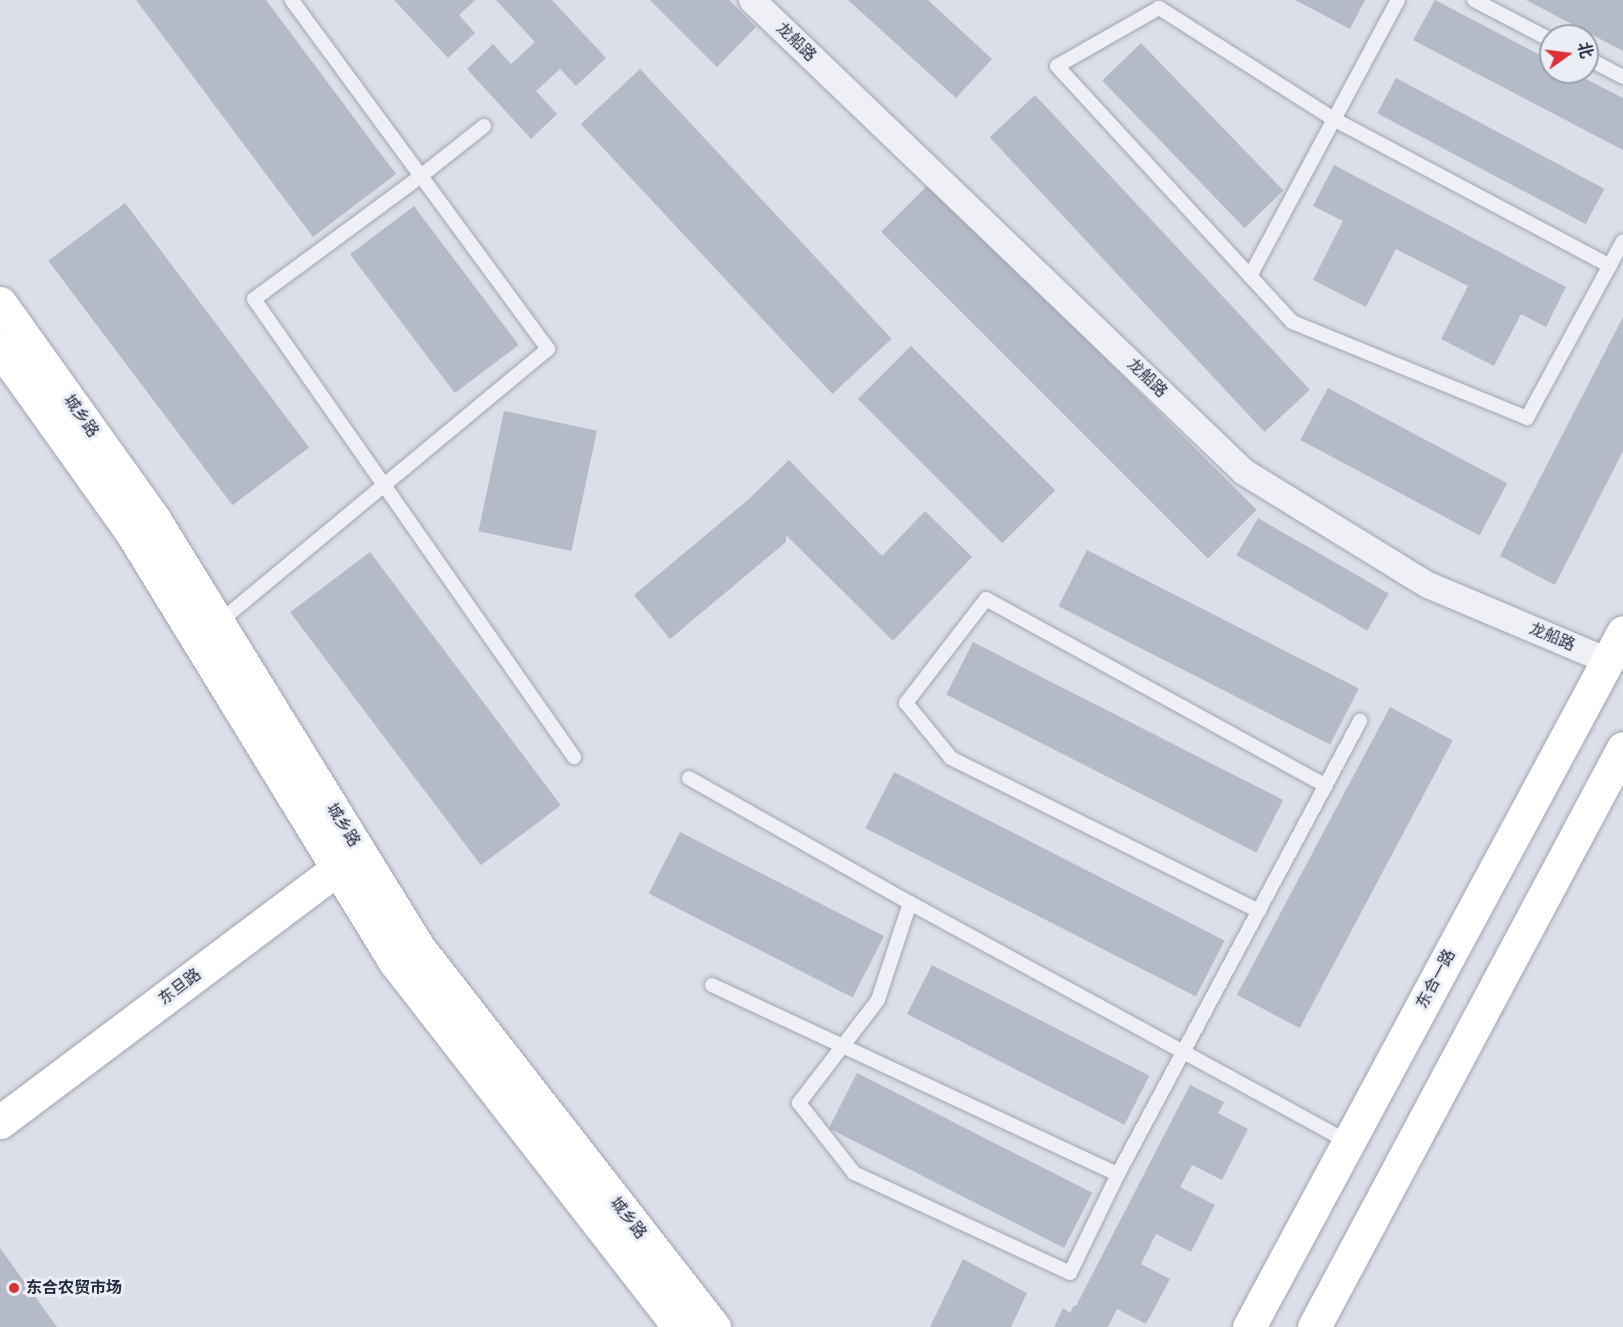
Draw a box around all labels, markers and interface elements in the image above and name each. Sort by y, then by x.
street label: 龙船路 [772,18,820,66]
north arrow [1539,24,1599,84]
text: 北 [1574,40,1596,60]
street label: 龙船路 [1123,354,1171,402]
street label: 城乡路 [59,391,103,441]
street label: 龙船路 [1526,619,1578,655]
street label: 城乡路 [322,800,364,850]
street label: 东合一路 [1413,946,1459,1012]
street label: 东旦路 [155,965,205,1009]
street label: 城乡路 [606,1193,650,1243]
place label: 东合农贸市场 [26,1278,122,1298]
marker: 东合农贸市场 [7,1281,21,1295]

